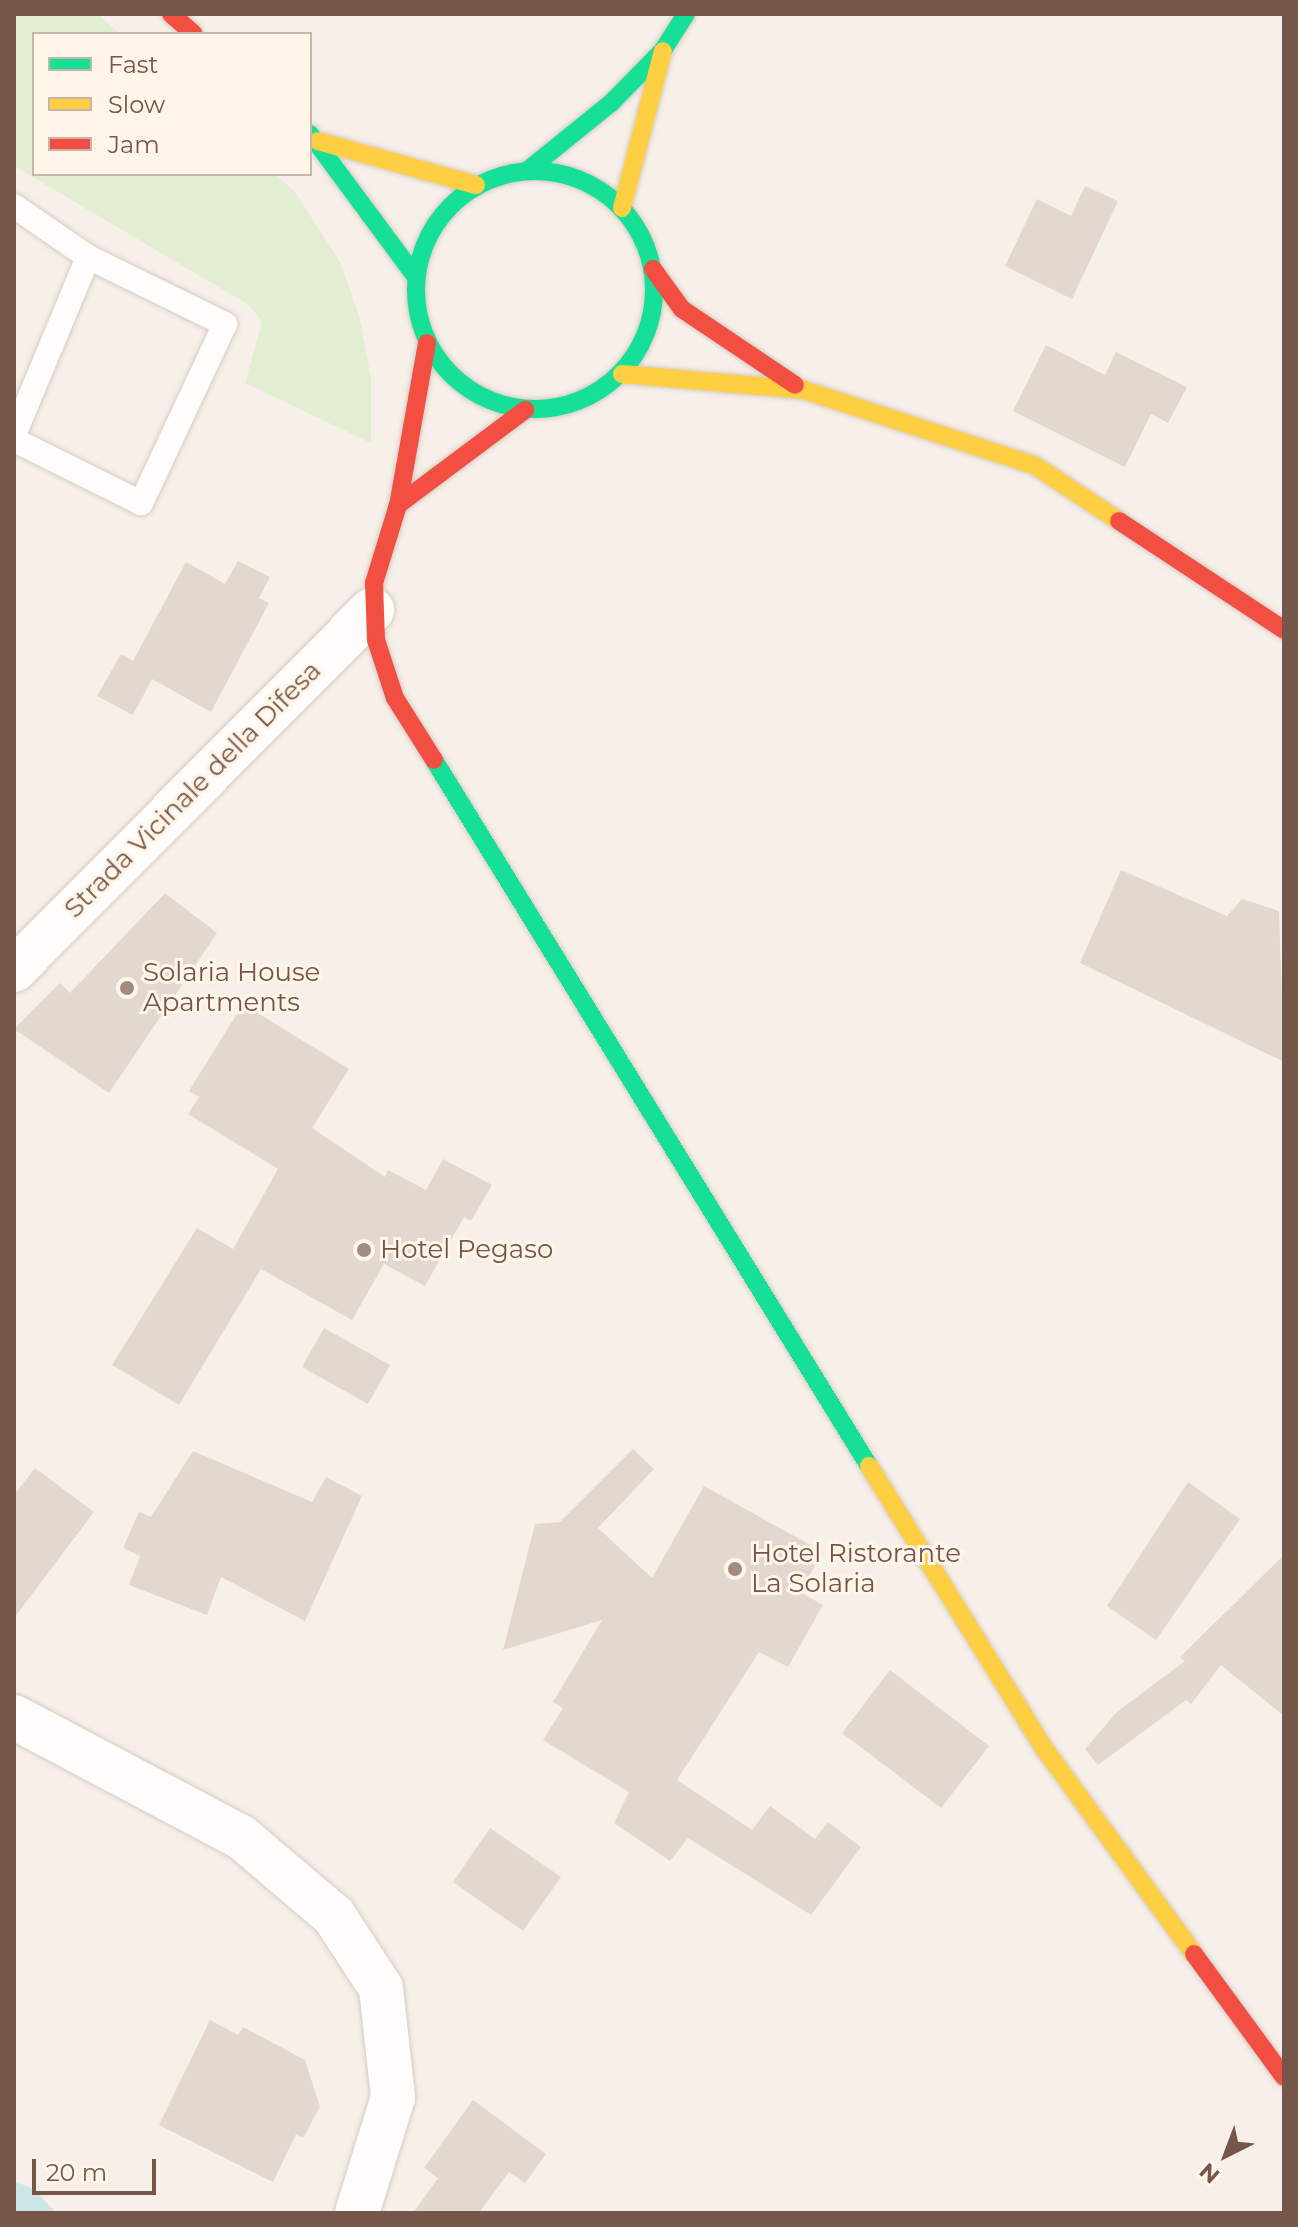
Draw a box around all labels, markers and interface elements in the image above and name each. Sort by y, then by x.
legend [32,32,312,176]
text: Fast [108,50,158,79]
text: Slow [108,90,165,119]
text: Jam [108,130,160,159]
street label: Strada Vicinale della Difesa [58,655,328,925]
place label: Solaria House Apartments [143,957,320,1018]
marker: Solaria House Apartments [118,979,136,997]
place label: Hotel Pegaso [380,1234,553,1266]
marker: Hotel Pegaso [355,1241,373,1259]
place label: Hotel Ristorante La Solaria [751,1538,961,1600]
marker: Hotel Ristorante La Solaria [726,1560,744,1578]
north arrow [1186,2115,1266,2195]
scale bar [36,2143,160,2193]
text: N [1194,2157,1225,2189]
text: 20 m [46,2158,107,2187]

